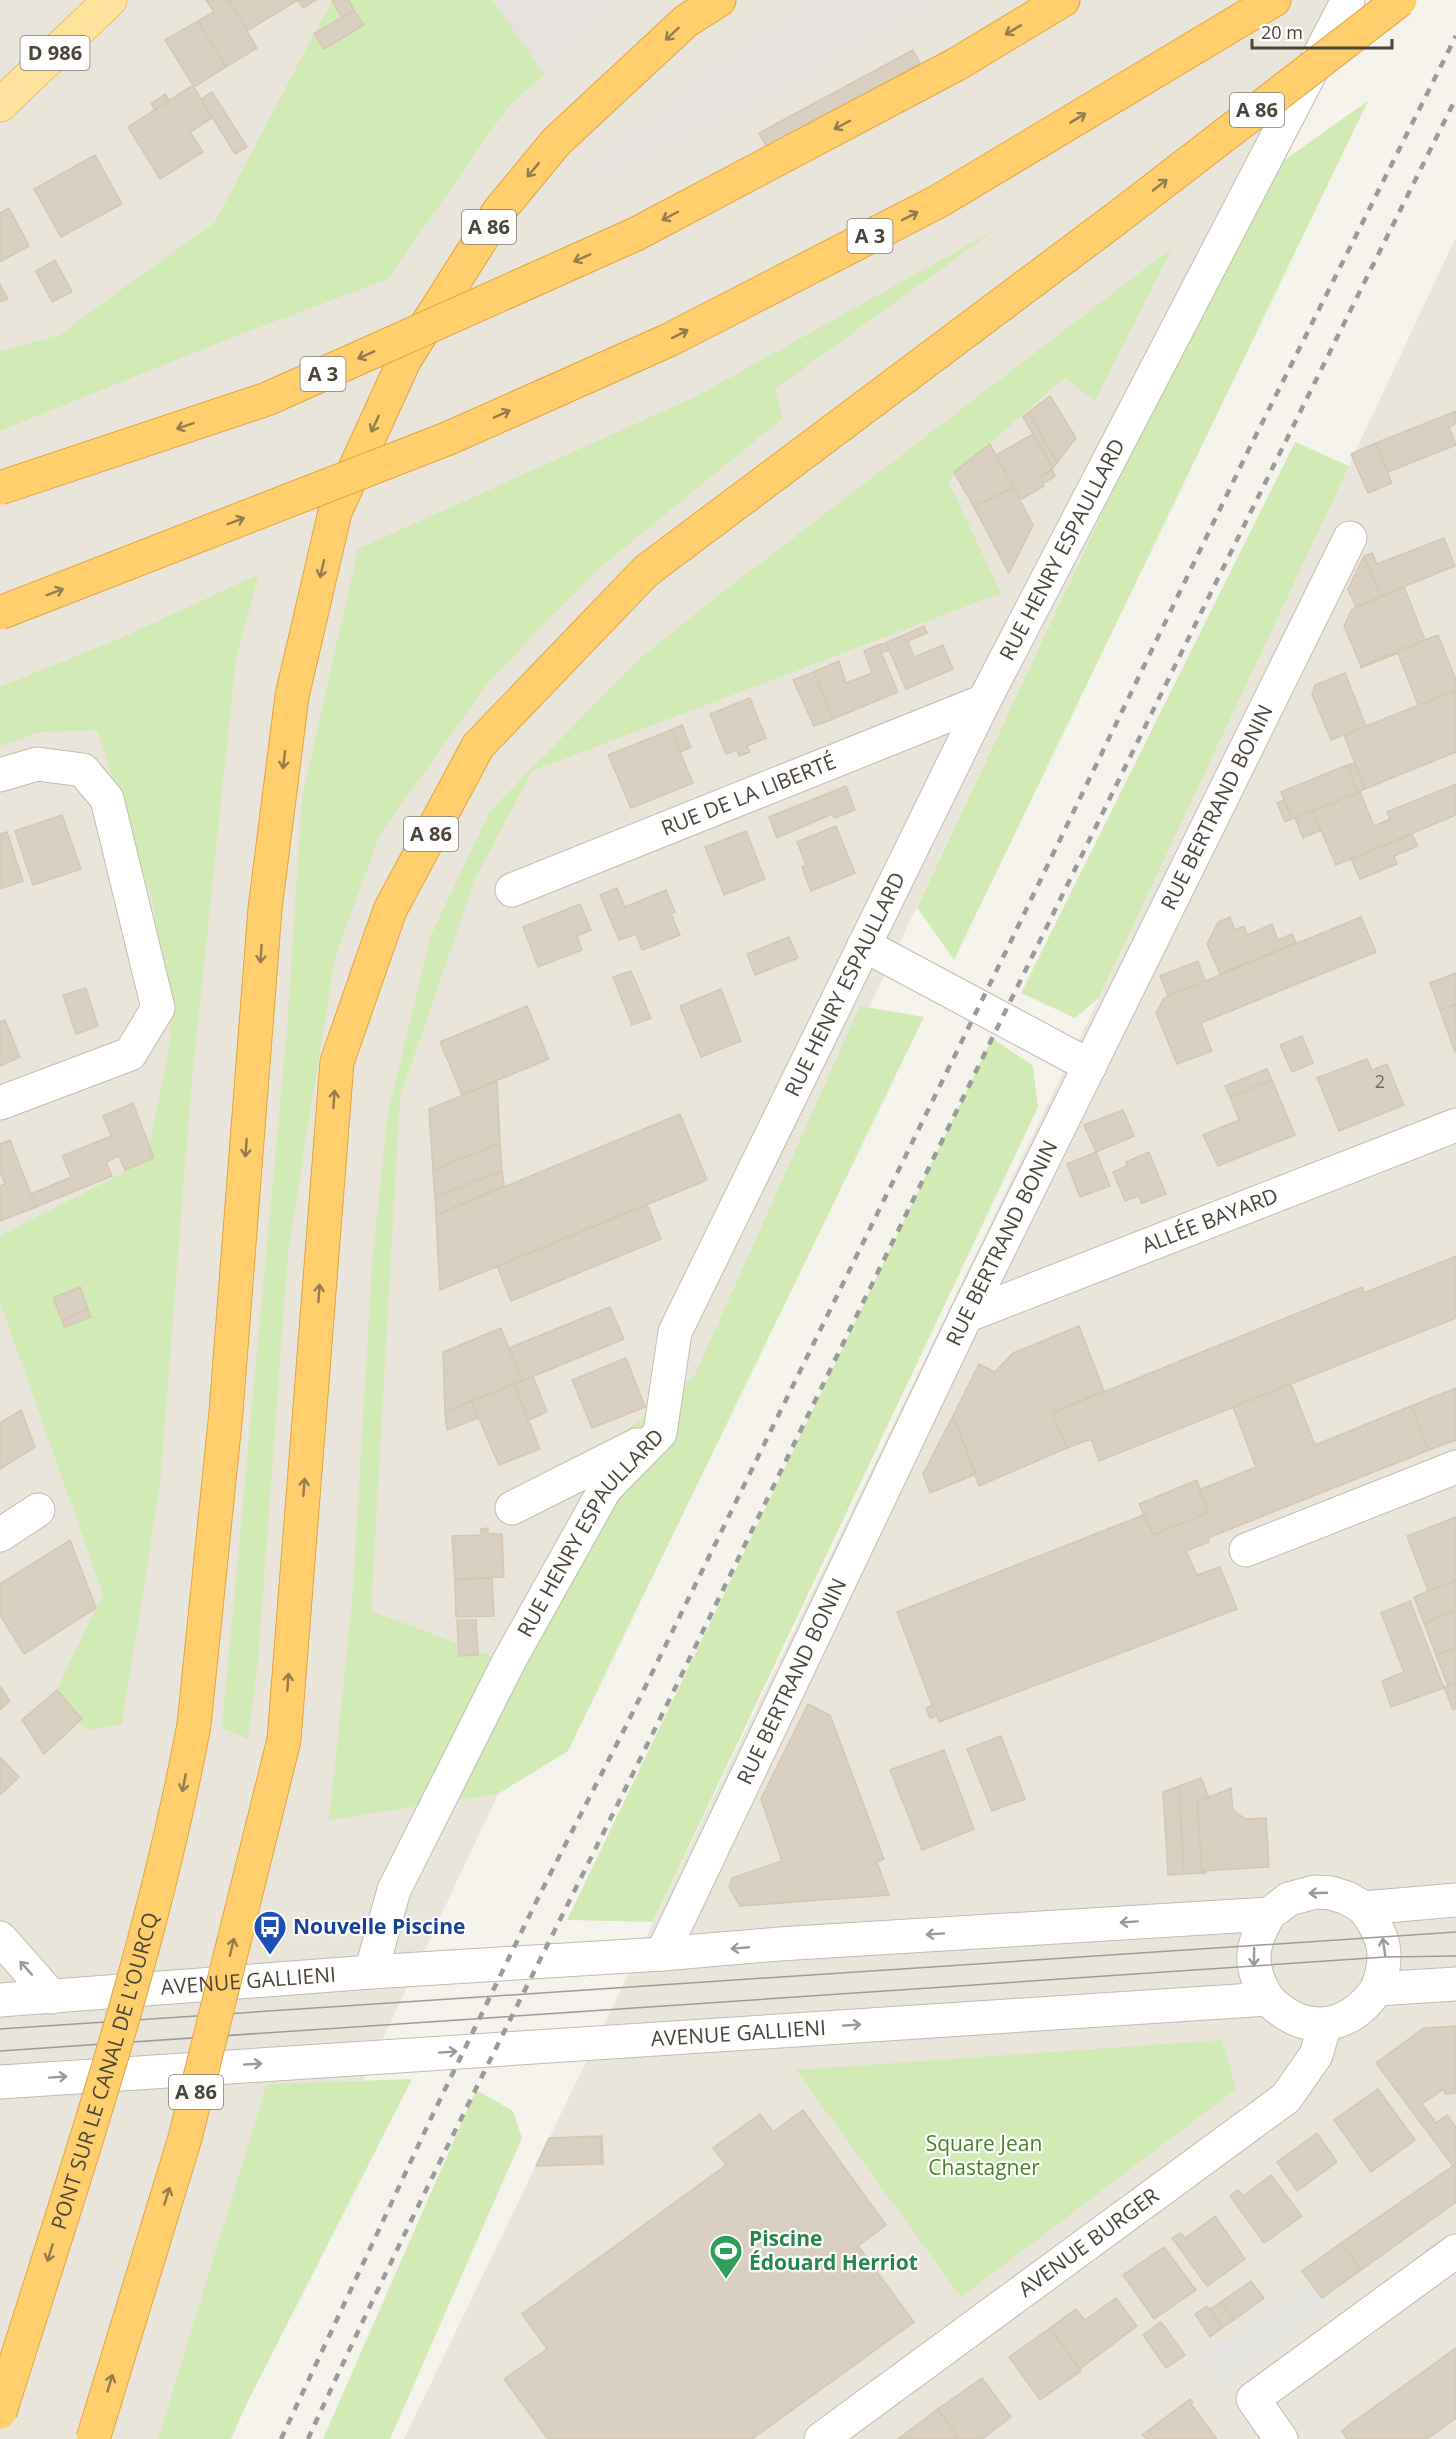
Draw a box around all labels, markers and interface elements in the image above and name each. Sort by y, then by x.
scale bar [1252,12,1392,50]
text: 20 m [1261,20,1303,44]
one-way arrow [1005,25,1022,37]
one-way arrow [665,27,680,41]
road number: D 986 [20,36,90,70]
road number: A 86 [1230,93,1284,127]
one-way arrow [1069,112,1086,124]
one-way arrow [834,120,852,131]
one-way arrow [526,162,539,178]
one-way arrow [1151,179,1167,191]
road number: A 86 [462,210,516,244]
one-way arrow [662,210,679,222]
one-way arrow [900,210,918,222]
road number: A 3 [848,219,892,253]
one-way arrow [574,253,592,264]
one-way arrow [671,328,688,340]
one-way arrow [357,349,375,361]
road number: A 3 [300,357,346,391]
one-way arrow [492,408,511,419]
one-way arrow [369,415,381,433]
one-way arrow [176,422,195,433]
street label: RUE HENRY ESPAULLARD [992,433,1131,665]
one-way arrow [226,515,245,526]
one-way arrow [316,559,327,578]
one-way arrow [45,585,63,596]
street label: RUE BERTRAND BONIN [1154,700,1279,914]
street label: RUE DE LA LIBERTÉ [657,747,840,842]
one-way arrow [278,750,289,770]
road number: A 86 [404,817,458,851]
street label: RUE HENRY ESPAULLARD [778,867,911,1101]
one-way arrow [255,943,266,963]
house number: 2 [1375,1069,1385,1093]
one-way arrow [329,1089,340,1109]
street label: RUE BERTRAND BONIN [939,1135,1064,1350]
one-way arrow [240,1138,251,1158]
street label: ALLÉE BAYARD [1138,1181,1282,1259]
one-way arrow [314,1283,325,1303]
street label: RUE HENRY ESPAULLARD [510,1422,670,1642]
one-way arrow [299,1478,310,1498]
street label: RUE BERTRAND BONIN [730,1573,852,1789]
one-way arrow [283,1672,294,1692]
one-way arrow [178,1773,189,1792]
one-way arrow [1308,1887,1328,1899]
street label: PONT SUR LE CANAL DE L'OURCQ [44,1909,164,2233]
bus stop icon: Nouvelle Piscine [252,1909,288,1956]
place label: Nouvelle Piscine [293,1912,465,1940]
one-way arrow [1120,1916,1140,1927]
one-way arrow [925,1929,945,1940]
one-way arrow [1378,1937,1389,1957]
one-way arrow [227,1938,239,1957]
one-way arrow [731,1942,750,1953]
one-way arrow [1248,1946,1259,1966]
one-way arrow [19,1960,33,1975]
street label: AVENUE GALLIENI [160,1960,337,2001]
street label: AVENUE GALLIENI [650,2013,827,2052]
one-way arrow [841,2020,861,2031]
one-way arrow [437,2046,457,2057]
one-way arrow [242,2059,262,2070]
one-way arrow [48,2072,68,2083]
road number: A 86 [169,2075,223,2109]
park label: Square Jean Chastagner [926,2129,1042,2181]
street label: AVENUE BURGER [1012,2181,1164,2303]
one-way arrow [162,2187,173,2206]
place label: Piscine Édouard Herriot [749,2224,918,2276]
sports icon: Piscine Édouard Herriot [708,2233,744,2280]
one-way arrow [44,2243,55,2262]
one-way arrow [105,2374,116,2393]

